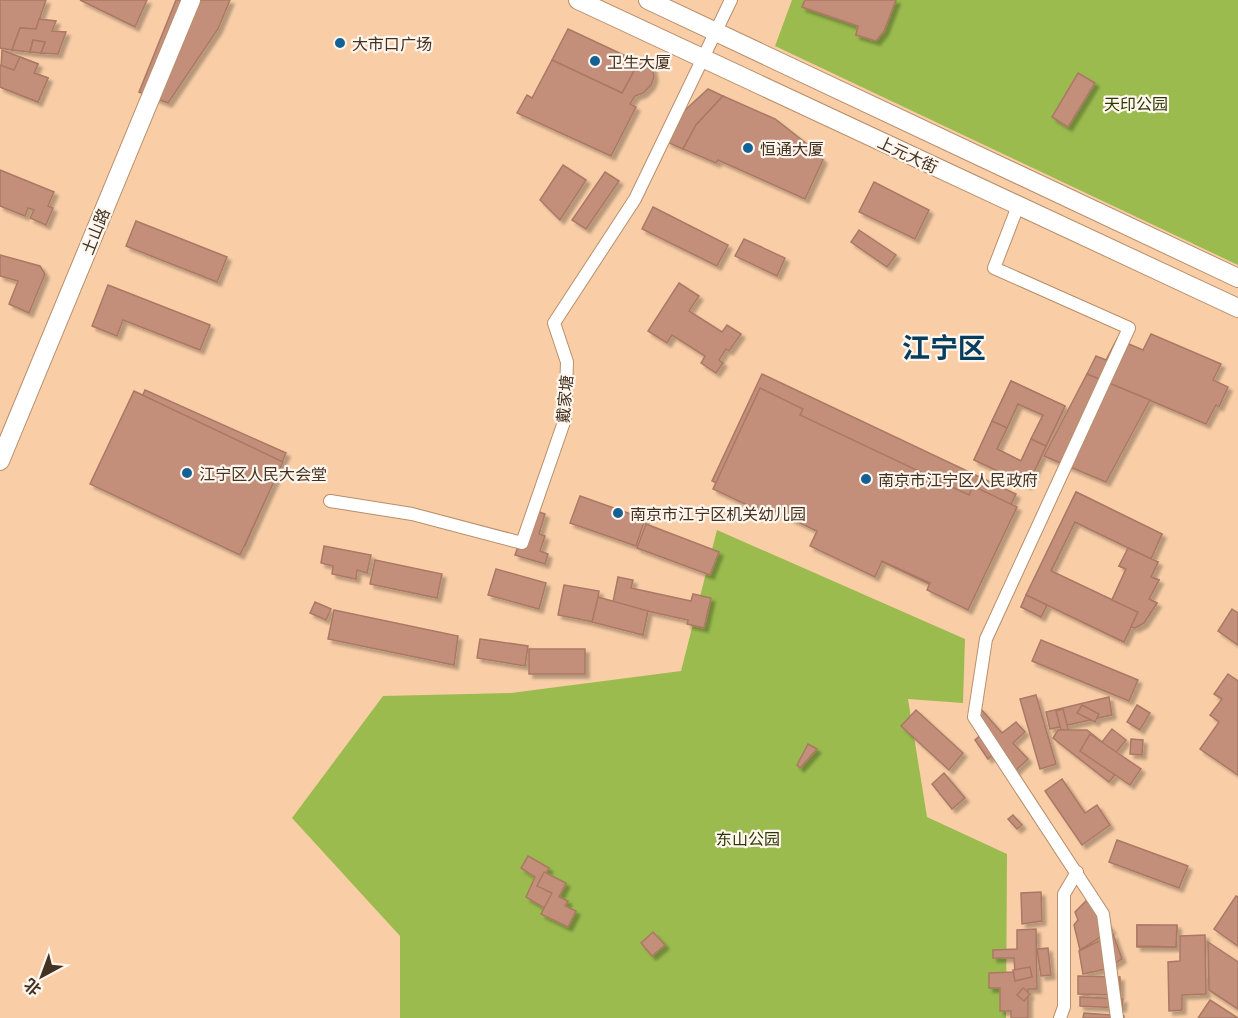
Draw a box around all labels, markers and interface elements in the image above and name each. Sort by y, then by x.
place label: 大市口广场 [352,34,432,53]
marker: 大市口广场 [333,36,347,50]
place label: 卫生大厦 [607,52,671,71]
marker: 卫生大厦 [588,54,602,68]
park label: 天印公园 [1104,94,1168,113]
street label: 上元大街 [875,132,941,176]
place label: 恒通大厦 [760,139,824,158]
marker: 恒通大厦 [741,141,755,155]
street label: 土山路 [77,205,113,257]
district label: 江宁区 [902,330,986,364]
street label: 戴家塘 [552,374,576,424]
place label: 江宁区人民大会堂 [199,464,327,483]
marker: 江宁区人民大会堂 [180,466,194,480]
place label: 南京市江宁区人民政府 [878,470,1038,489]
marker: 南京市江宁区人民政府 [859,472,873,486]
place label: 南京市江宁区机关幼儿园 [630,504,806,523]
marker: 南京市江宁区机关幼儿园 [611,506,625,520]
park label: 东山公园 [716,829,780,848]
north arrow [12,946,72,1006]
text: 北 [20,975,44,1000]

